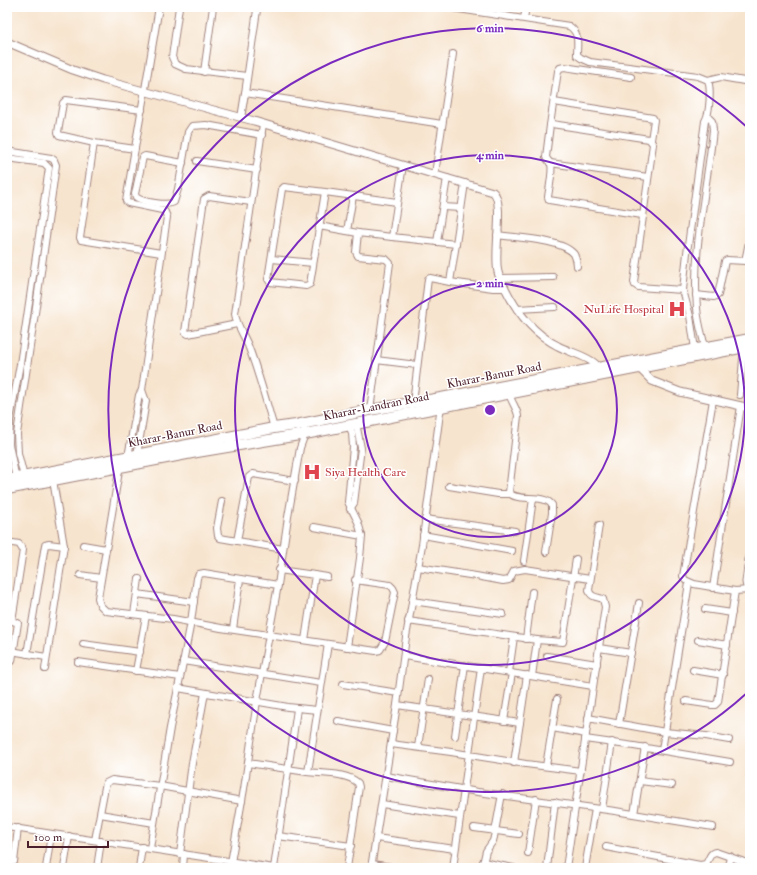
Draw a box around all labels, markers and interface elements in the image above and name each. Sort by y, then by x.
text: 6 min [476,21,504,36]
text: 4 min [475,148,505,163]
text: 2 min [476,276,504,291]
hospital icon: NuLife Hospital [667,299,687,319]
place label: NuLife Hospital [583,302,664,317]
street label: Kharar-Banur Road [446,359,543,392]
street label: Kharar-Landran Road [322,389,430,424]
centre of rings [483,403,497,417]
street label: Kharar-Banur Road [127,418,224,451]
hospital icon: Siya Health Care [302,462,322,482]
place label: Siya Health Care [325,465,406,480]
scale bar [28,823,108,849]
text: 100 m [34,830,63,845]

